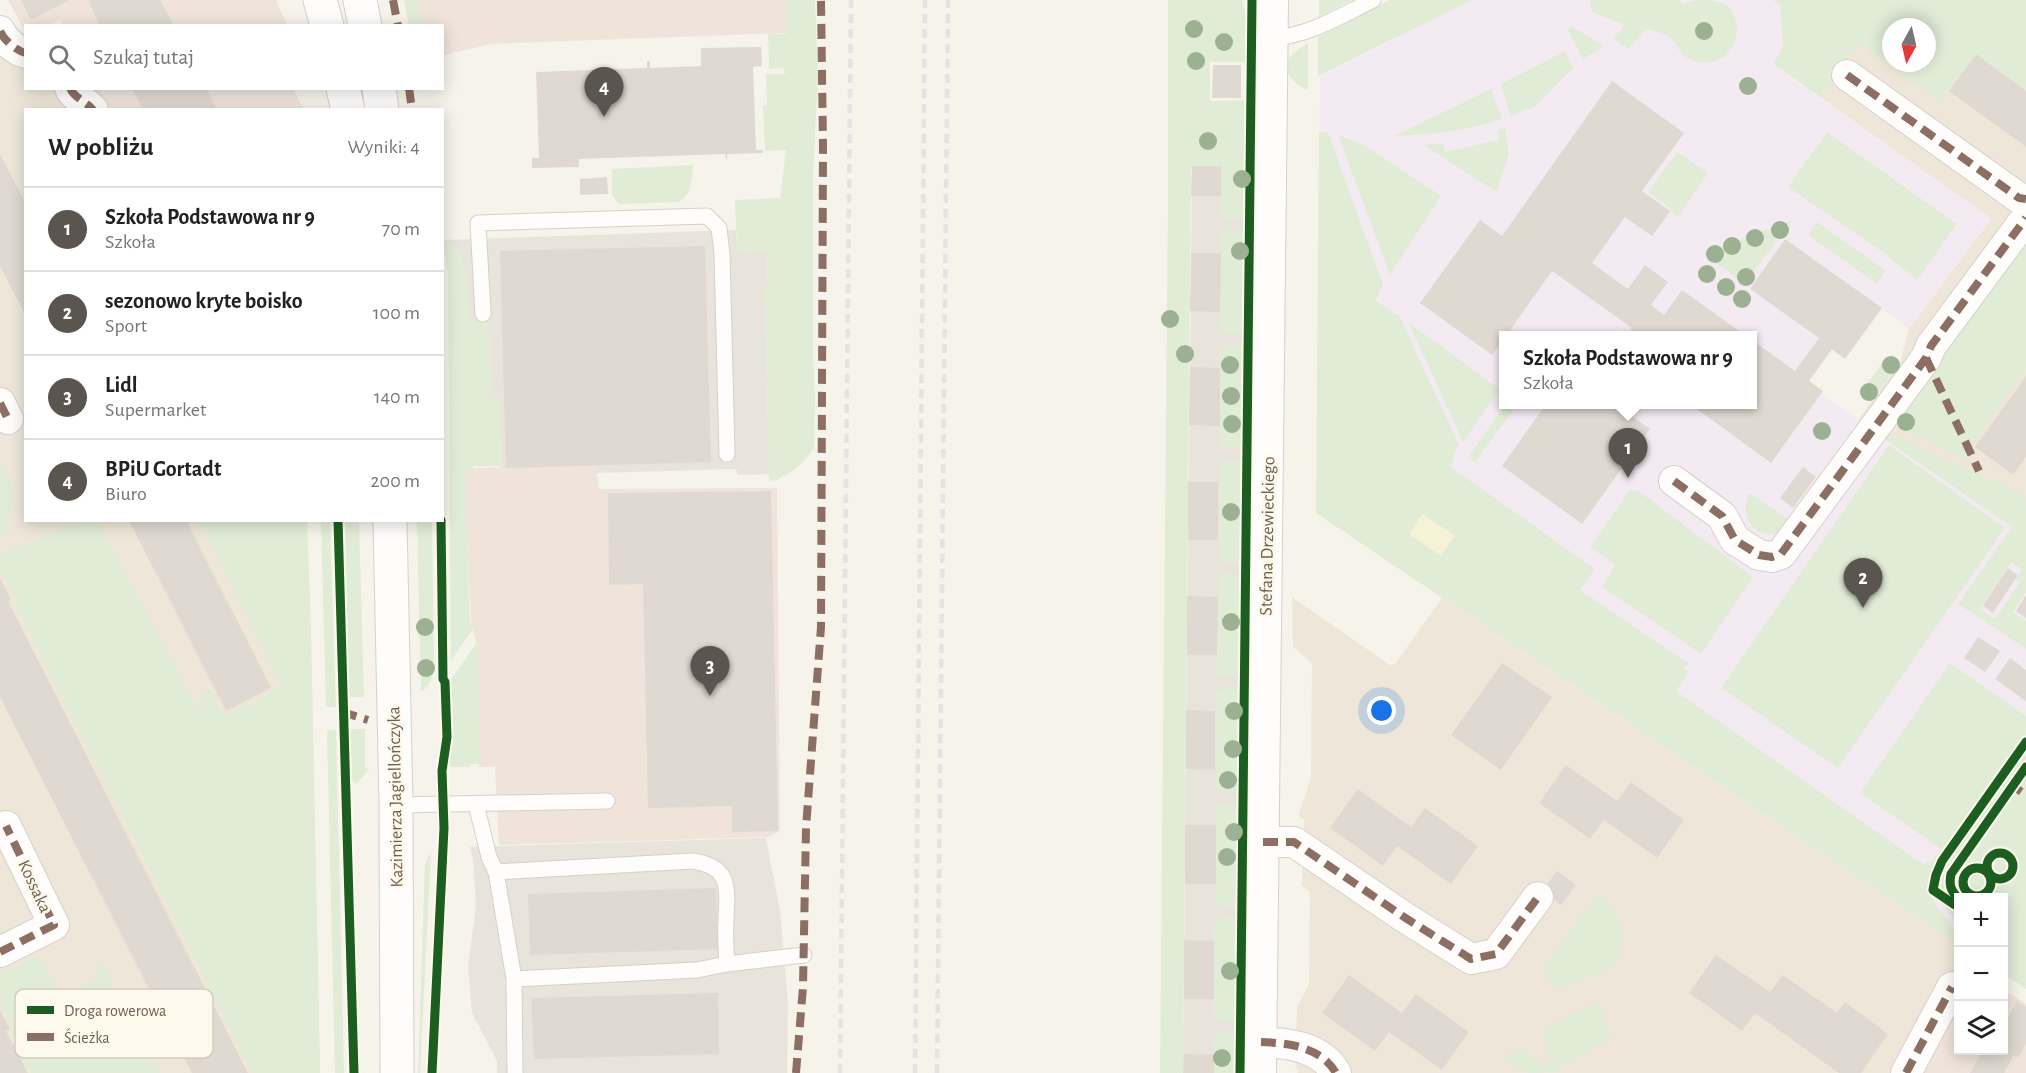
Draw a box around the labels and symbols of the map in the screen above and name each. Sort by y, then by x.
north arrow [1882,18,1936,72]
pin: 4 [584,68,624,117]
pin: 1 [1608,428,1648,478]
street label: Stefana Drzewieckiego [1258,456,1278,616]
pin: 2 [1844,558,1882,608]
pin: 3 [690,646,730,696]
your location [1367,696,1396,725]
street label: Kazimierza Jagiellończyka [385,706,407,888]
street label: Kossaka [14,857,54,916]
legend [15,989,213,1058]
text: Droga rowerowa [64,1003,166,1019]
text: Ścieżka [64,1027,110,1046]

